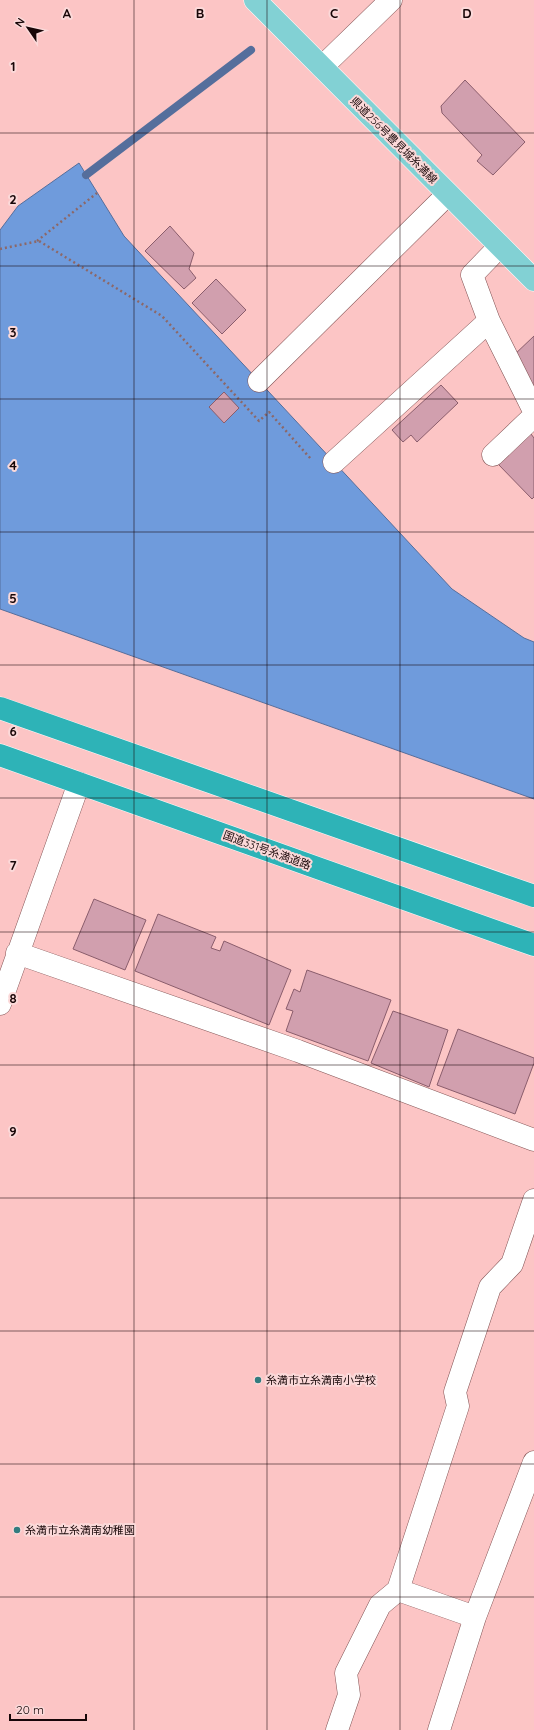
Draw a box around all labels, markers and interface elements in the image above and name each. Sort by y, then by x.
text: A [63,5,72,21]
text: B [196,5,204,21]
text: C [330,5,338,21]
text: D [462,5,472,21]
north arrow [8,8,48,48]
text: N [12,15,28,30]
text: 1 [10,58,16,74]
street label: 県道256号豊見城糸満線 [348,94,440,186]
text: 2 [9,191,17,207]
text: 3 [10,324,17,340]
text: 4 [9,457,17,473]
text: 5 [9,590,17,606]
text: 6 [9,723,17,739]
street label: 国道331号糸満道路 [221,828,313,872]
text: 7 [9,857,17,873]
text: 8 [9,990,17,1006]
text: 9 [9,1123,17,1139]
place label: 糸満市立糸満南小学校 [266,1373,376,1387]
marker: 糸満市立糸満南小学校 [253,1375,263,1385]
place label: 糸満市立糸満南幼稚園 [25,1523,135,1537]
marker: 糸満市立糸満南幼稚園 [12,1525,22,1535]
scale bar [10,1696,86,1722]
text: 20 m [16,1702,44,1717]

